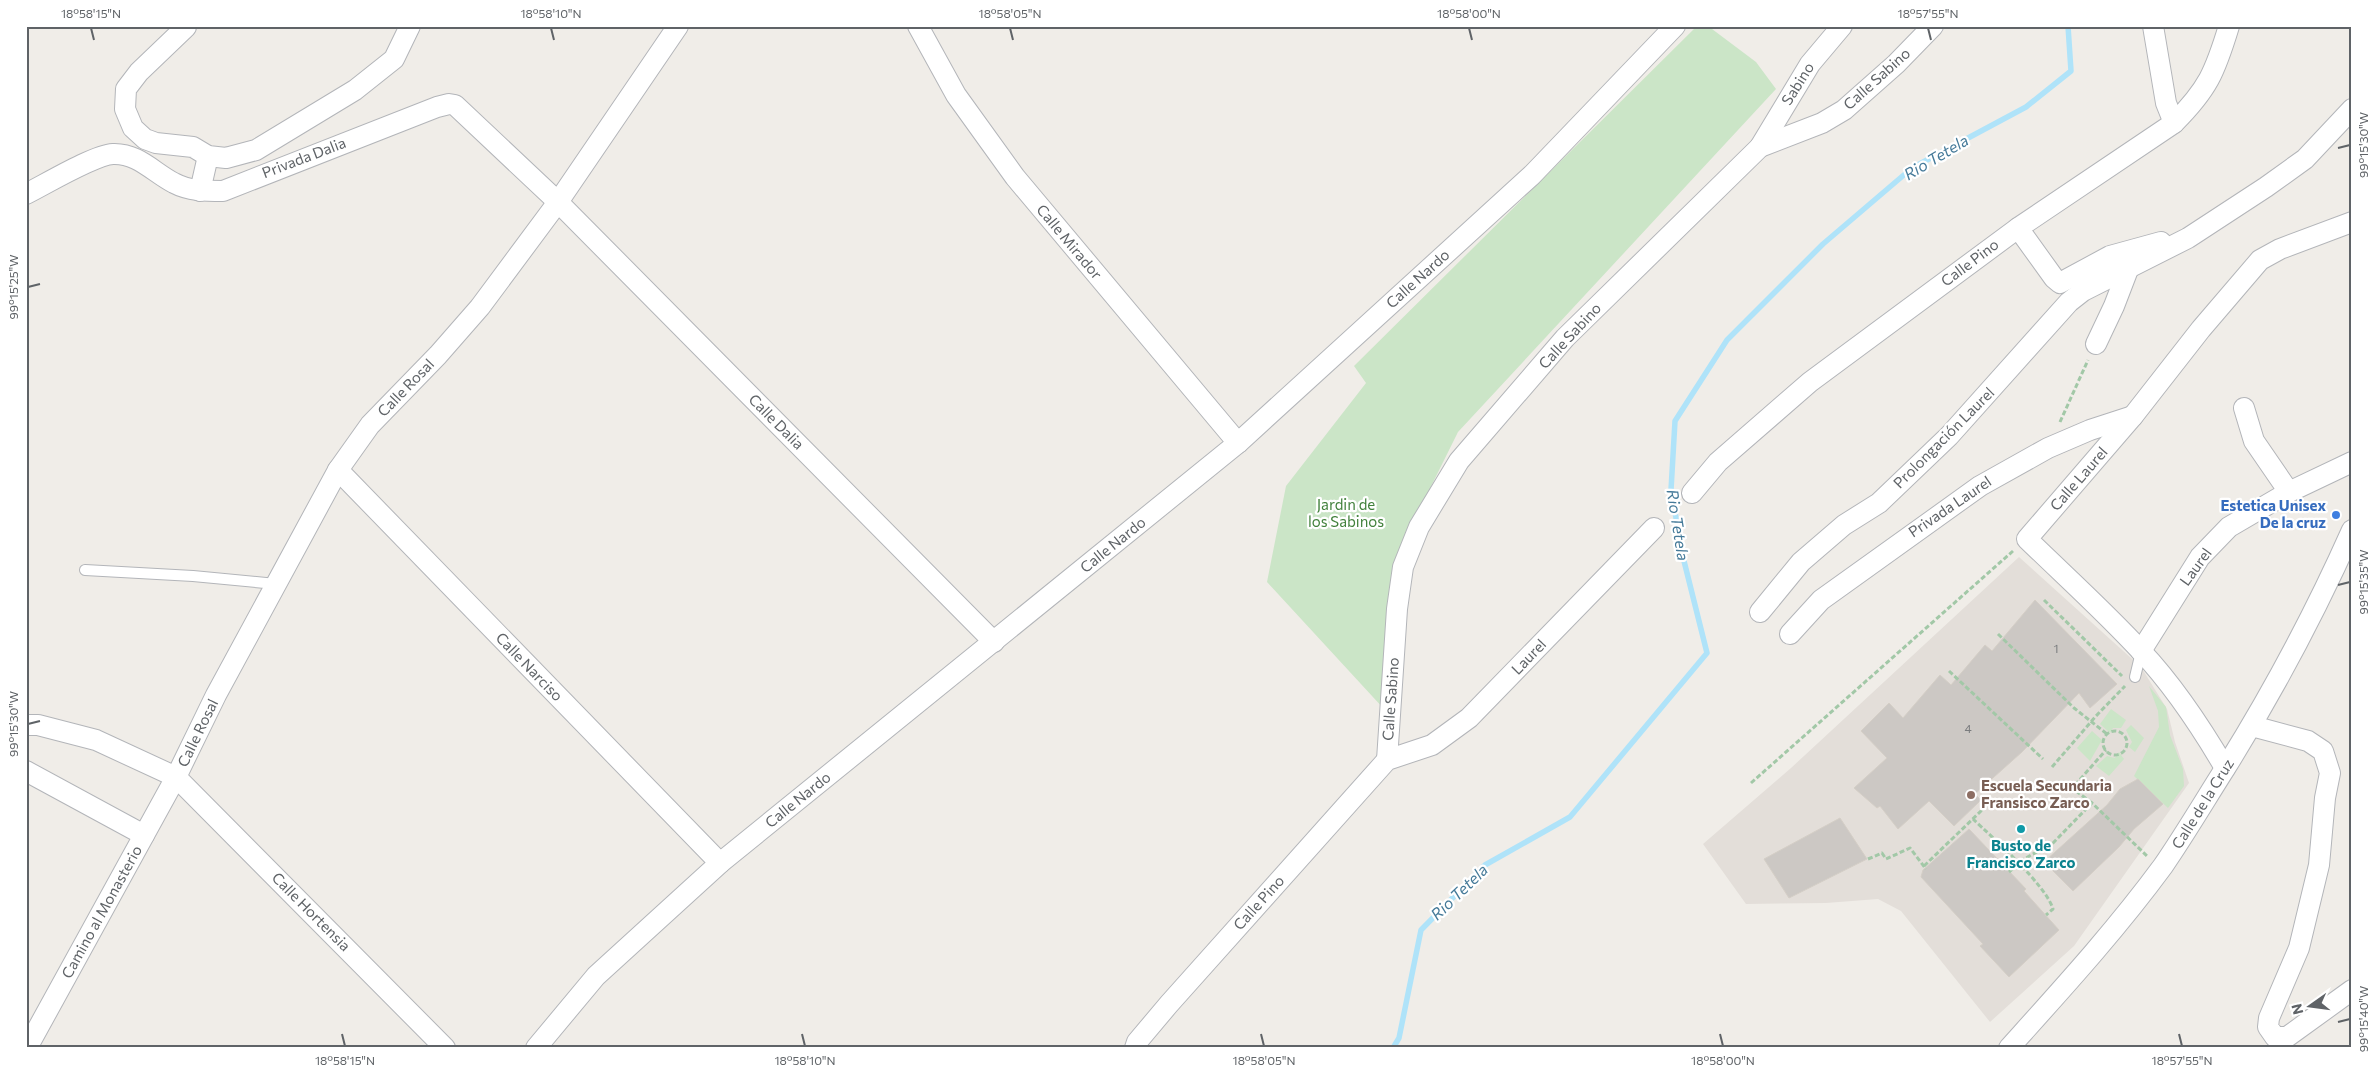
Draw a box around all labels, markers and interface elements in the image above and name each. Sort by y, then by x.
text: 18°58'15"N [61,6,121,20]
text: 18°58'10"N [520,6,582,20]
text: 18°58'05"N [979,6,1041,20]
text: 18°58'00"N [1437,6,1501,20]
text: 18°57'55"N [1898,6,1959,20]
street label: Calle Sabino [1839,44,1913,113]
street label: Sabino [1777,59,1817,108]
text: 99°15'30"W [2356,112,2370,178]
water label: Rio Tetela [1900,130,1972,183]
street label: Privada Dalia [259,133,348,181]
street label: Calle Mirador [1033,200,1106,282]
street label: Calle Pino [1937,235,2002,290]
street label: Calle Nardo [1382,245,1453,311]
text: 99°15'25"W [6,255,20,319]
street label: Calle Sabino [1534,299,1604,372]
street label: Calle Rosal [373,355,437,420]
street label: Prolongación Laurel [1889,383,1997,491]
street label: Calle Dalia [745,390,808,453]
street label: Calle Laurel [2046,443,2111,514]
street label: Privada Laurel [1904,472,1994,541]
water label: Rio Tetela [1663,488,1694,562]
park label: Jardin de los Sabinos [1308,495,1384,530]
place label: Estetica Unisex De la cruz [2220,496,2326,531]
marker: Estetica Unisex De la cruz [2330,509,2342,521]
street label: Calle Nardo [1076,512,1149,576]
street label: Laurel [2175,544,2215,589]
text: 99°15'35"W [2356,549,2370,615]
street label: Calle Narciso [493,628,567,704]
street label: Laurel [1507,635,1549,678]
house number: 1 [2053,641,2059,655]
street label: Calle Sabino [1378,657,1402,741]
text: 99°15'30"W [6,691,20,757]
street label: Calle Rosal [173,696,221,769]
house number: 4 [1964,721,1972,735]
street label: Calle de la Cruz [2167,755,2237,852]
street label: Calle Nardo [761,767,834,831]
place label: Escuela Secundaria Fransisco Zarco [1981,776,2112,811]
marker: Escuela Secundaria Fransisco Zarco [1965,789,1977,801]
marker: Busto de Francisco Zarco [2015,823,2027,835]
place label: Busto de Francisco Zarco [1966,836,2076,871]
street label: Camino al Monasterio [57,842,145,981]
water label: Rio Tetela [1426,860,1491,924]
street label: Calle Hortensia [269,868,355,954]
street label: Calle Pino [1229,871,1287,933]
north arrow [2286,982,2336,1032]
text: 99°15'40"W [2356,986,2370,1052]
text: N [2287,1002,2306,1016]
text: 18°58'15"N [315,1053,375,1067]
text: 18°58'10"N [774,1053,836,1067]
text: 18°58'05"N [1233,1053,1295,1067]
text: 18°58'00"N [1691,1053,1755,1067]
text: 18°57'55"N [2152,1053,2213,1067]

